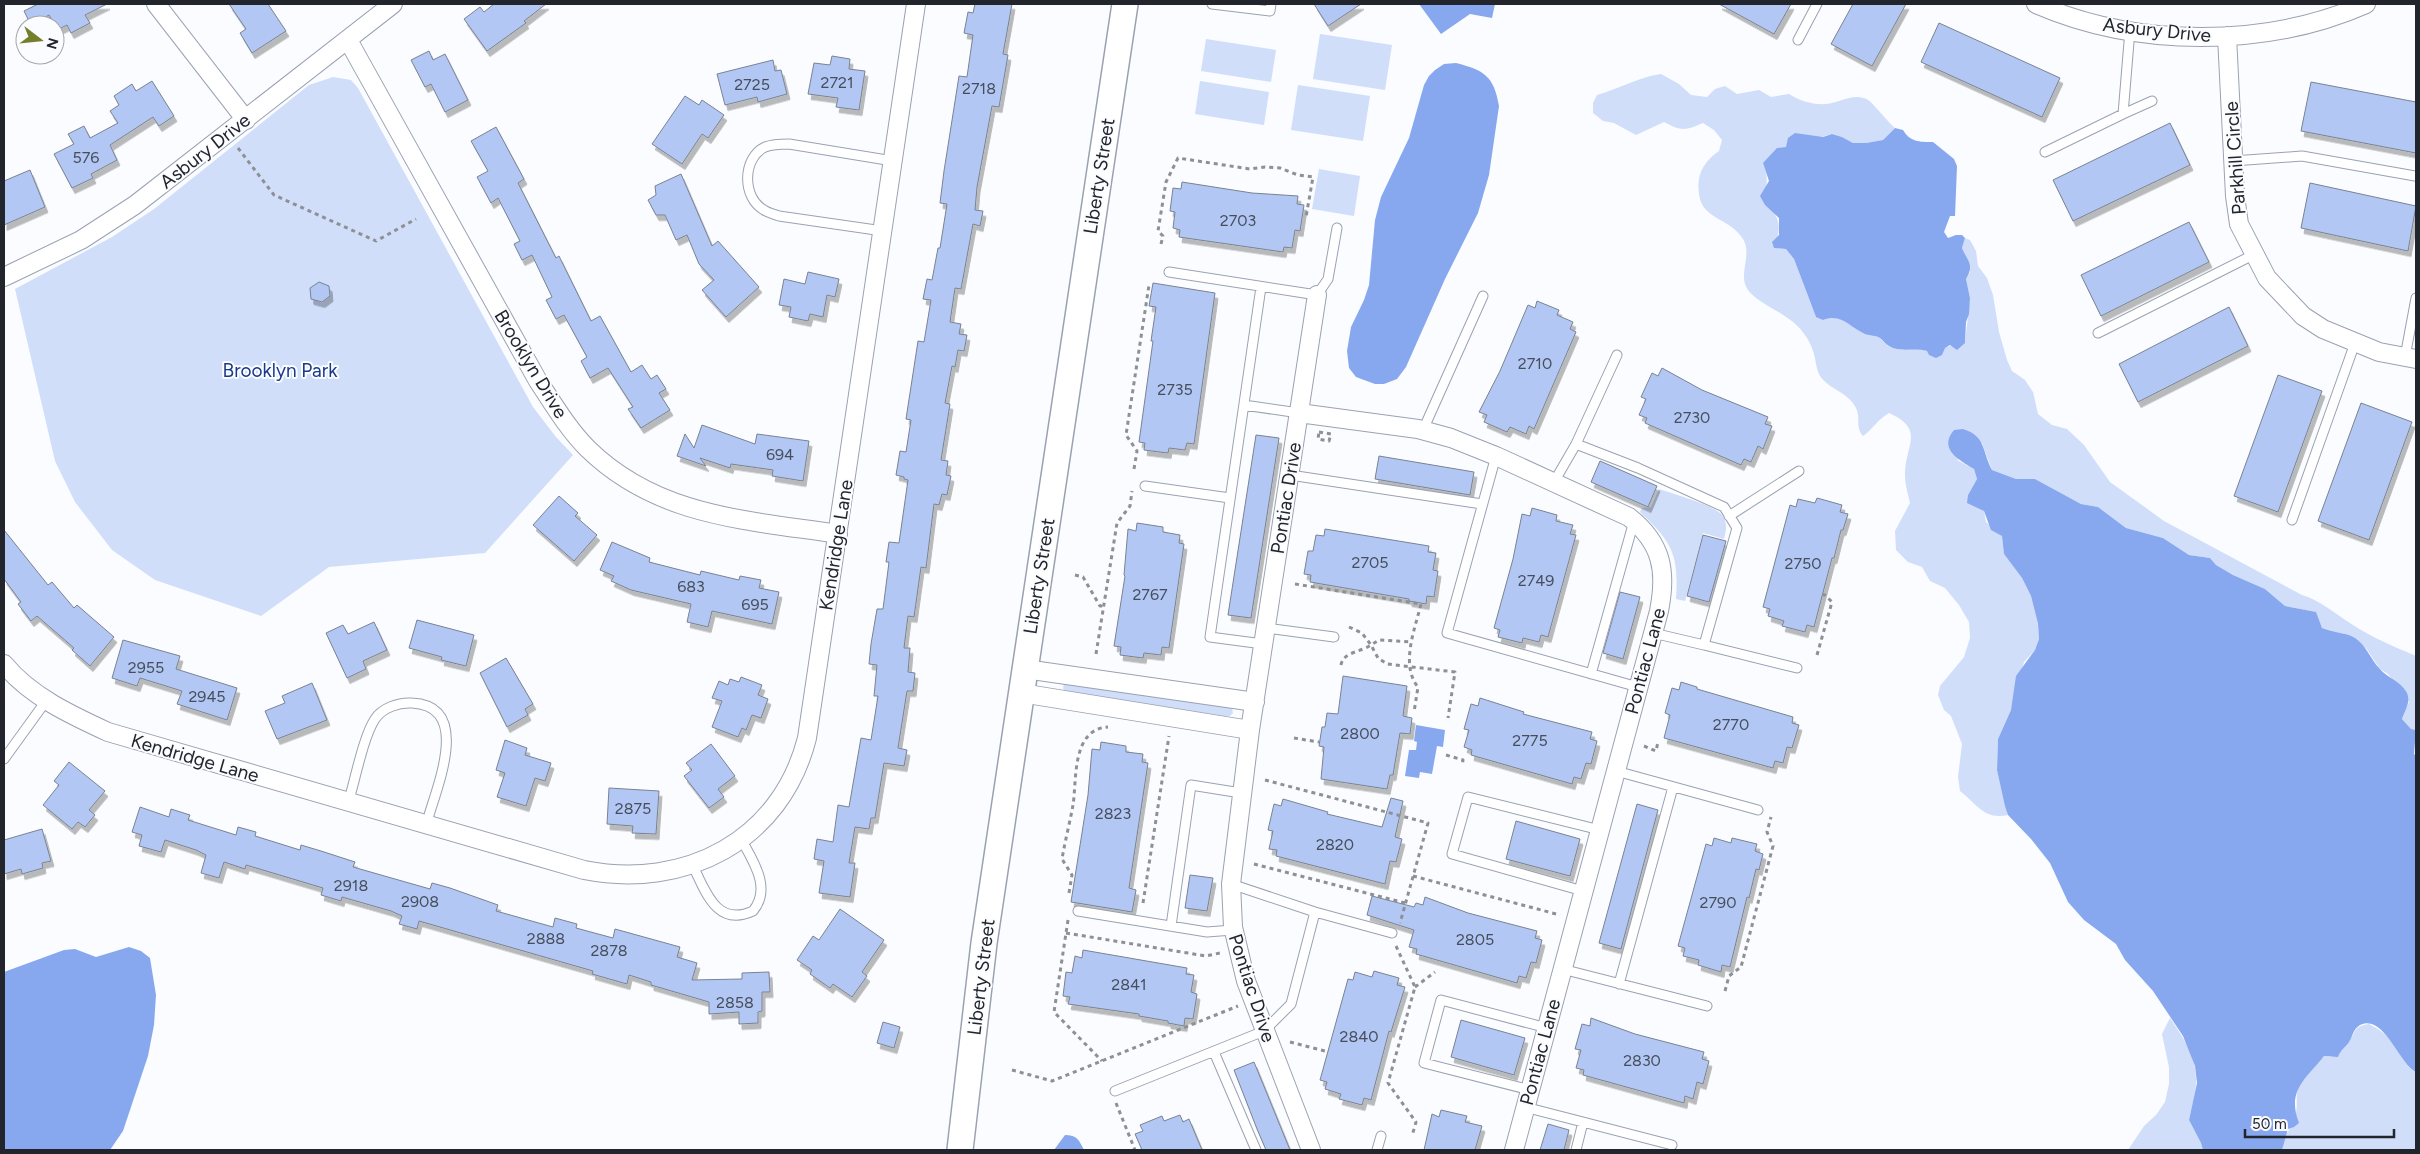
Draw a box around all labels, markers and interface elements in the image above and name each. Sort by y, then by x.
street label: Asbury Drive [2102,13,2212,47]
north arrow [15,15,65,65]
text: N [42,36,62,51]
house number: 2721 [820,73,854,92]
house number: 2725 [734,75,770,94]
house number: 2718 [962,79,996,98]
street label: Parkhill Circle [2220,101,2250,215]
street label: Asbury Drive [155,109,255,193]
street label: Liberty Street [1078,116,1120,236]
house number: 576 [73,148,99,167]
house number: 2703 [1220,211,1256,230]
street label: Brooklyn Drive [490,305,572,423]
house number: 2710 [1518,354,1552,373]
park label: Brooklyn Park [223,359,338,382]
house number: 2735 [1157,380,1193,399]
house number: 2730 [1674,408,1710,427]
street label: Pontiac Drive [1266,441,1306,555]
house number: 694 [766,445,794,464]
street label: Kendridge Lane [814,478,858,612]
street label: Liberty Street [1018,516,1060,636]
house number: 2705 [1352,553,1389,572]
house number: 2750 [1785,554,1822,573]
house number: 2749 [1518,571,1554,590]
house number: 683 [677,577,705,596]
house number: 2767 [1132,585,1168,604]
house number: 695 [741,595,769,614]
street label: Pontiac Lane [1620,605,1670,717]
house number: 2955 [128,658,164,677]
house number: 2945 [188,687,226,706]
house number: 2770 [1713,715,1749,734]
house number: 2800 [1340,724,1380,743]
street label: Kendridge Lane [128,729,262,787]
house number: 2775 [1512,731,1548,750]
house number: 2875 [615,799,651,818]
house number: 2823 [1095,804,1131,823]
house number: 2820 [1316,835,1354,854]
house number: 2918 [334,876,368,895]
house number: 2908 [401,892,439,911]
house number: 2790 [1700,893,1736,912]
street label: Liberty Street [962,917,1000,1037]
house number: 2888 [527,929,565,948]
house number: 2805 [1456,930,1494,949]
street label: Pontiac Drive [1224,931,1280,1045]
house number: 2878 [590,941,628,960]
house number: 2841 [1111,975,1147,994]
house number: 2858 [716,993,754,1012]
street label: Pontiac Lane [1515,996,1565,1108]
house number: 2840 [1340,1027,1378,1046]
house number: 2830 [1623,1051,1661,1070]
scale bar [2245,1106,2394,1138]
text: 50 m [2252,1115,2287,1133]

